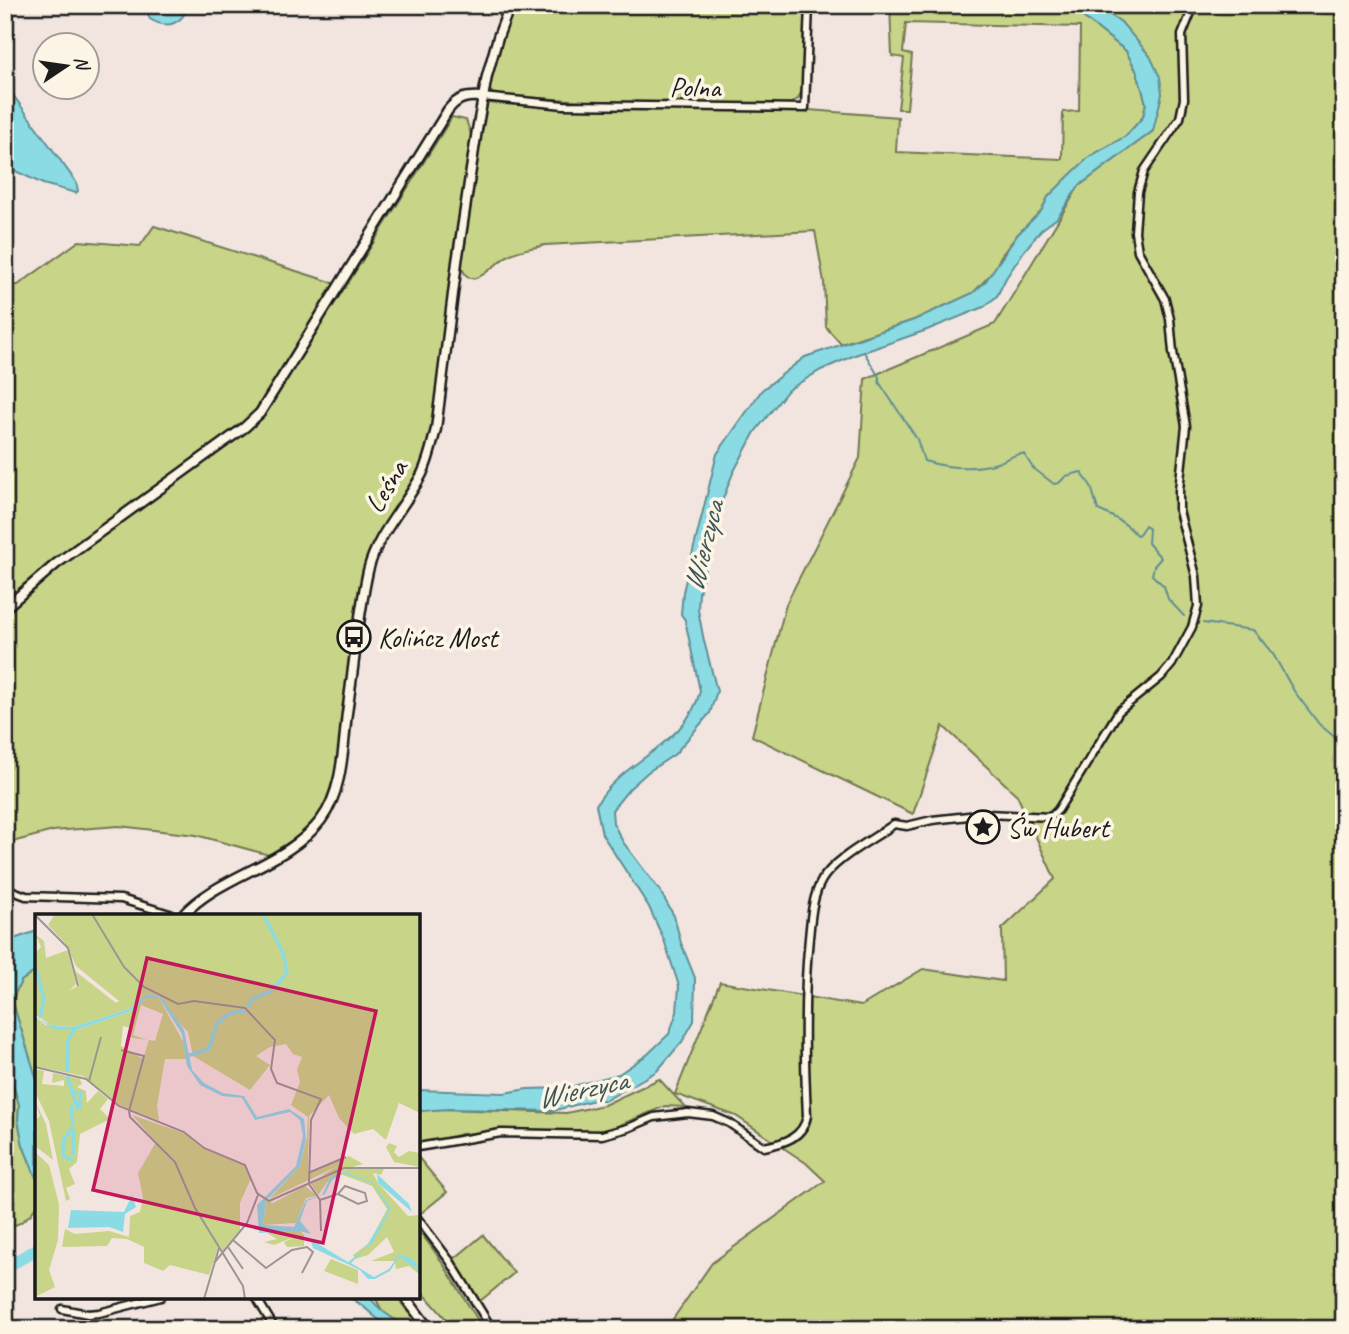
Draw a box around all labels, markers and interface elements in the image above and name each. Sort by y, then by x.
north arrow [32,32,102,102]
text: N [69,54,95,74]
street label: Polna [669,69,722,105]
street label: Leśna [357,452,416,519]
water label: Wierzyca [674,494,733,595]
bus stop icon: Kolińcz Most [335,618,373,656]
place label: Kolińcz Most [378,620,500,655]
place icon: Św Hubert [964,808,1002,846]
place label: Św Hubert [1007,810,1111,845]
inset map [35,914,420,1299]
water label: Wierzyca [533,1060,634,1117]

